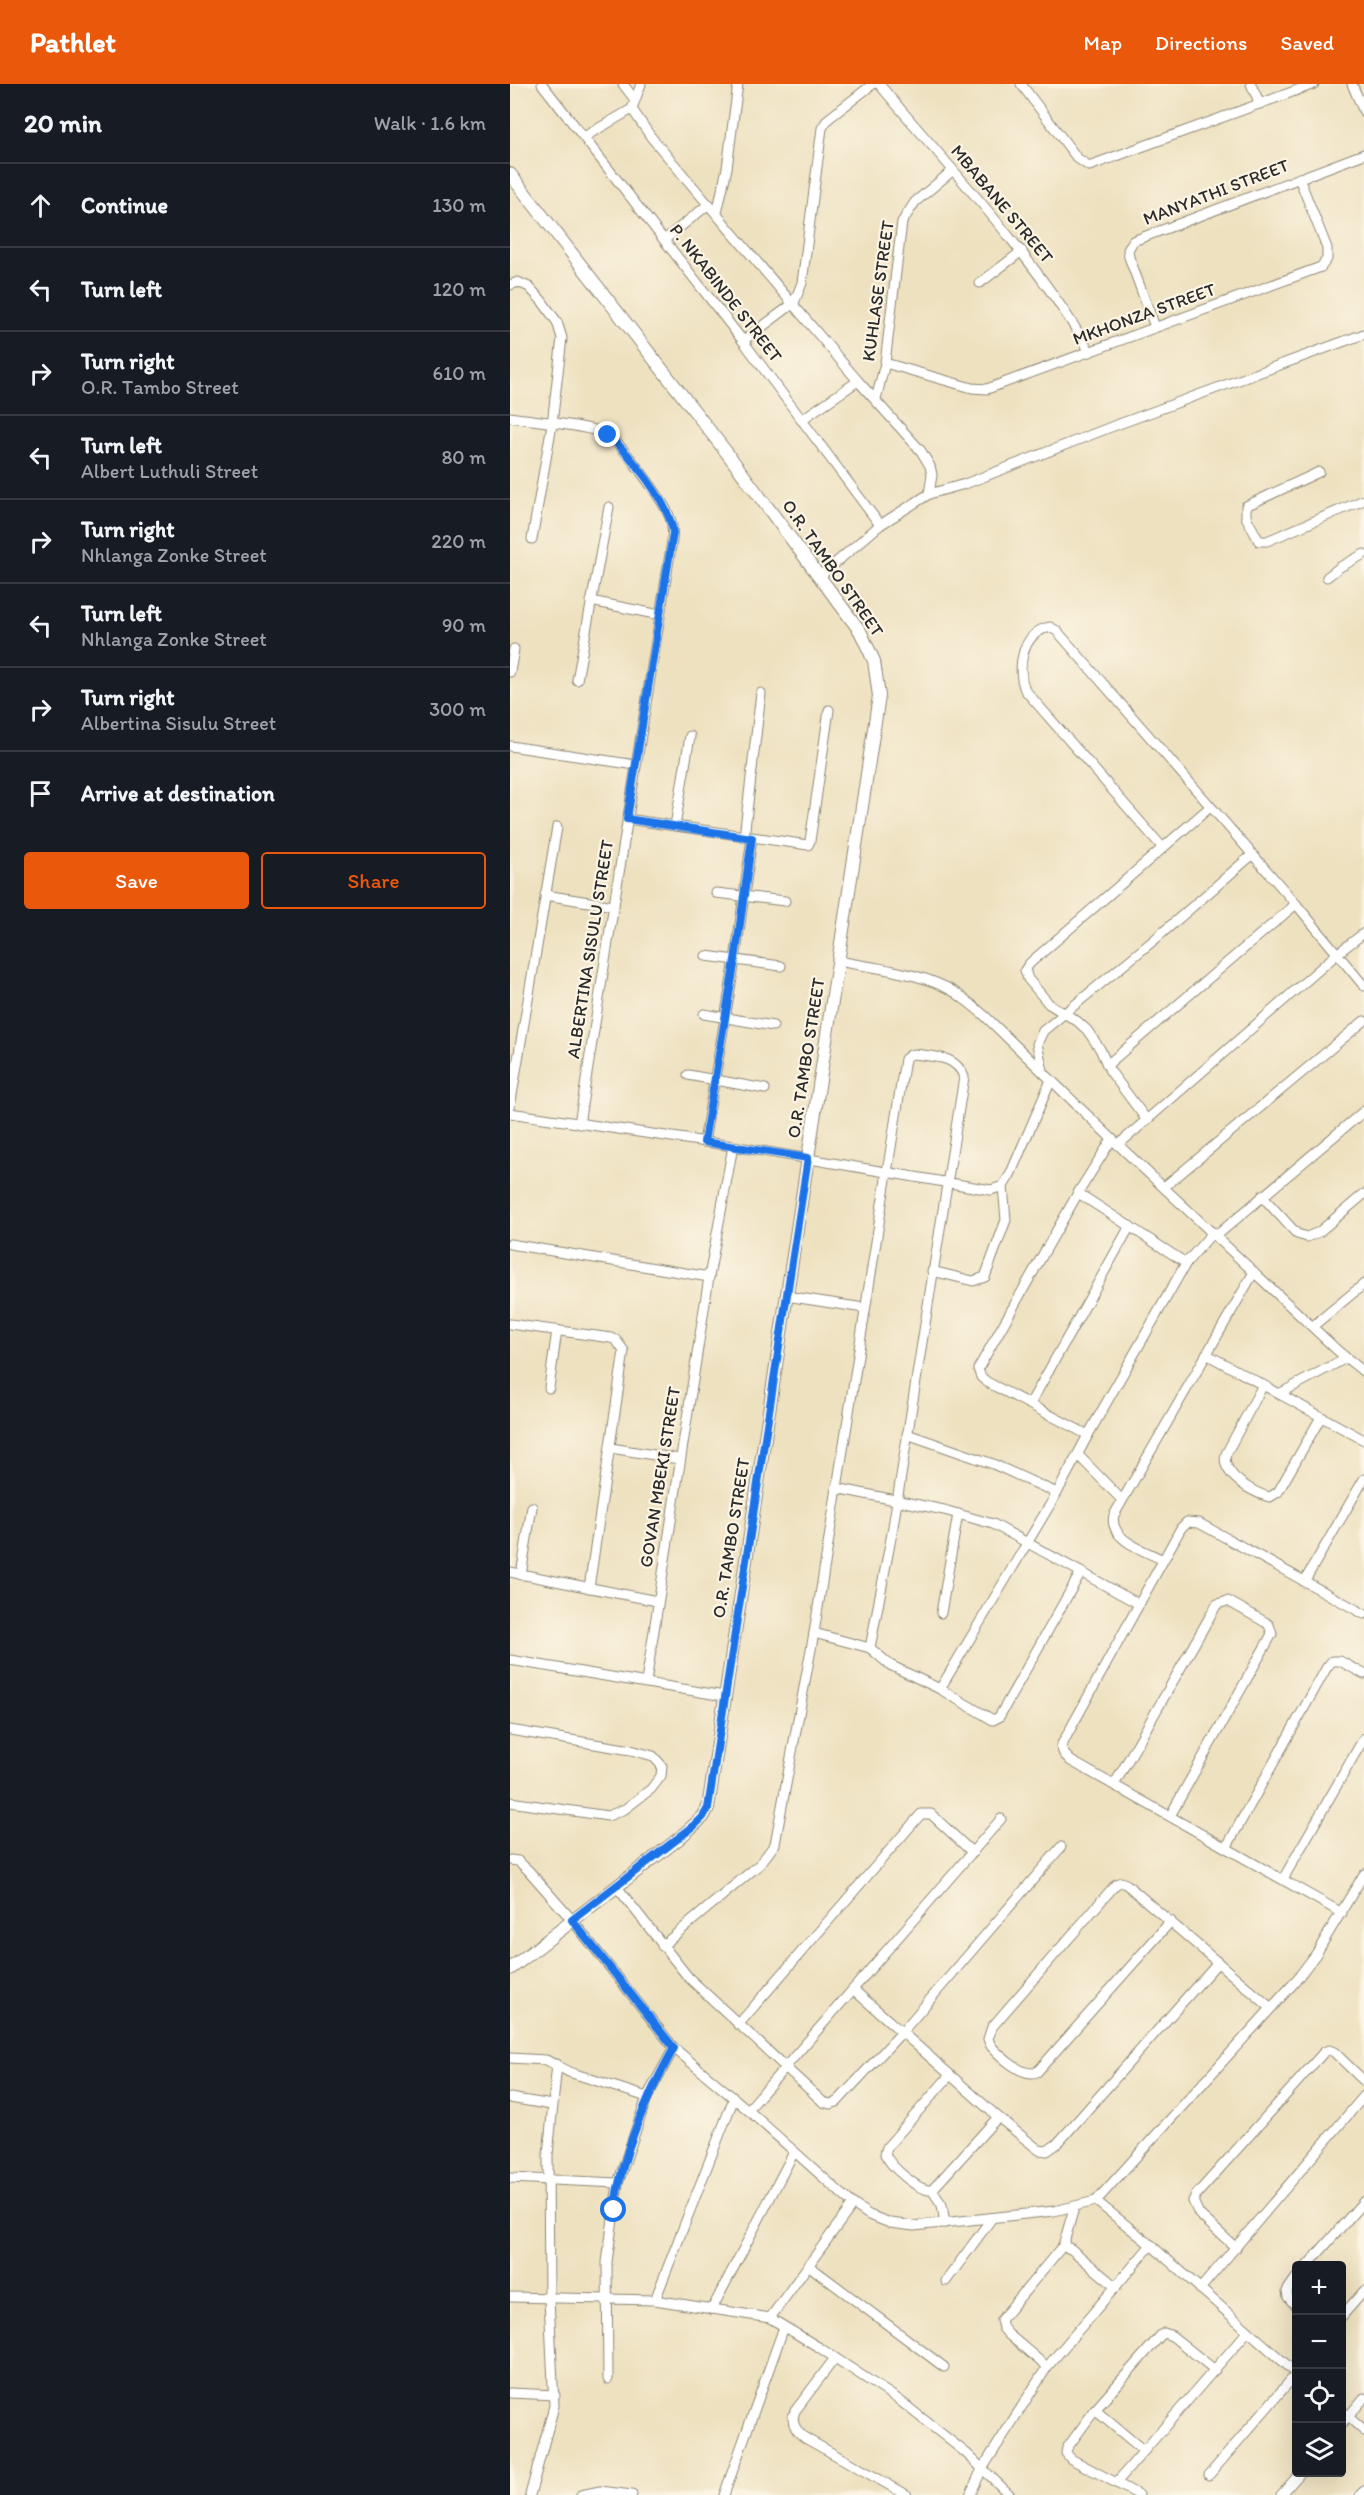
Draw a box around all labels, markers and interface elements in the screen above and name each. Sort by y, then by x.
text: Pathlet [30,25,116,59]
text: Map [1084,30,1122,55]
text: Directions [1155,30,1247,55]
text: Saved [1280,30,1334,55]
text: 20 min [24,107,102,139]
text: Walk · 1.6 km [374,111,486,135]
street label: MBABANE STREET [946,140,1058,268]
street label: MANYATHI STREET [1140,154,1292,230]
icon: ahead [24,189,57,222]
text: Continue [81,192,168,219]
text: 130 m [432,193,486,217]
street label: P. NKABINDE STREET [665,219,787,367]
street label: KUHLASE STREET [857,219,899,363]
icon: left [24,273,57,306]
text: Turn left [81,276,162,303]
text: 120 m [433,277,486,301]
street label: MKHONZA STREET [1070,278,1218,350]
text: Turn right [81,348,175,375]
icon: right [24,357,57,390]
text: 610 m [433,361,486,385]
text: O.R. Tambo Street [81,375,239,399]
route end [594,421,620,447]
text: Turn left [81,432,162,459]
icon: left [24,441,57,474]
text: 80 m [441,445,486,469]
text: Albert Luthuli Street [81,459,258,483]
street label: O.R. TAMBO STREET [777,495,889,641]
text: Turn right [81,516,175,543]
icon: right [24,525,57,558]
text: 220 m [431,529,486,553]
text: Nhlanga Zonke Street [81,543,267,567]
text: Turn left [81,600,162,627]
icon: left [24,609,57,642]
text: 90 m [442,613,486,637]
text: Nhlanga Zonke Street [81,627,267,651]
text: Turn right [81,684,175,711]
icon: right [24,693,57,726]
text: 300 m [429,697,486,721]
text: Albertina Sisulu Street [81,711,276,735]
icon: arrive [24,777,57,810]
text: Arrive at destination [81,780,275,807]
street label: ALBERTINA SISULU STREET [562,838,618,1060]
button: Save [24,852,249,909]
button: Share [261,852,486,909]
street label: O.R. TAMBO STREET [782,976,830,1140]
street label: GOVAN MBEKI STREET [635,1385,685,1569]
street label: O.R. TAMBO STREET [707,1456,755,1620]
route start [600,2196,626,2222]
map controls [1292,2261,1346,2477]
button: + [1292,2261,1346,2315]
button: − [1292,2315,1346,2369]
button: locate [1292,2369,1346,2423]
button: layers [1292,2423,1346,2477]

